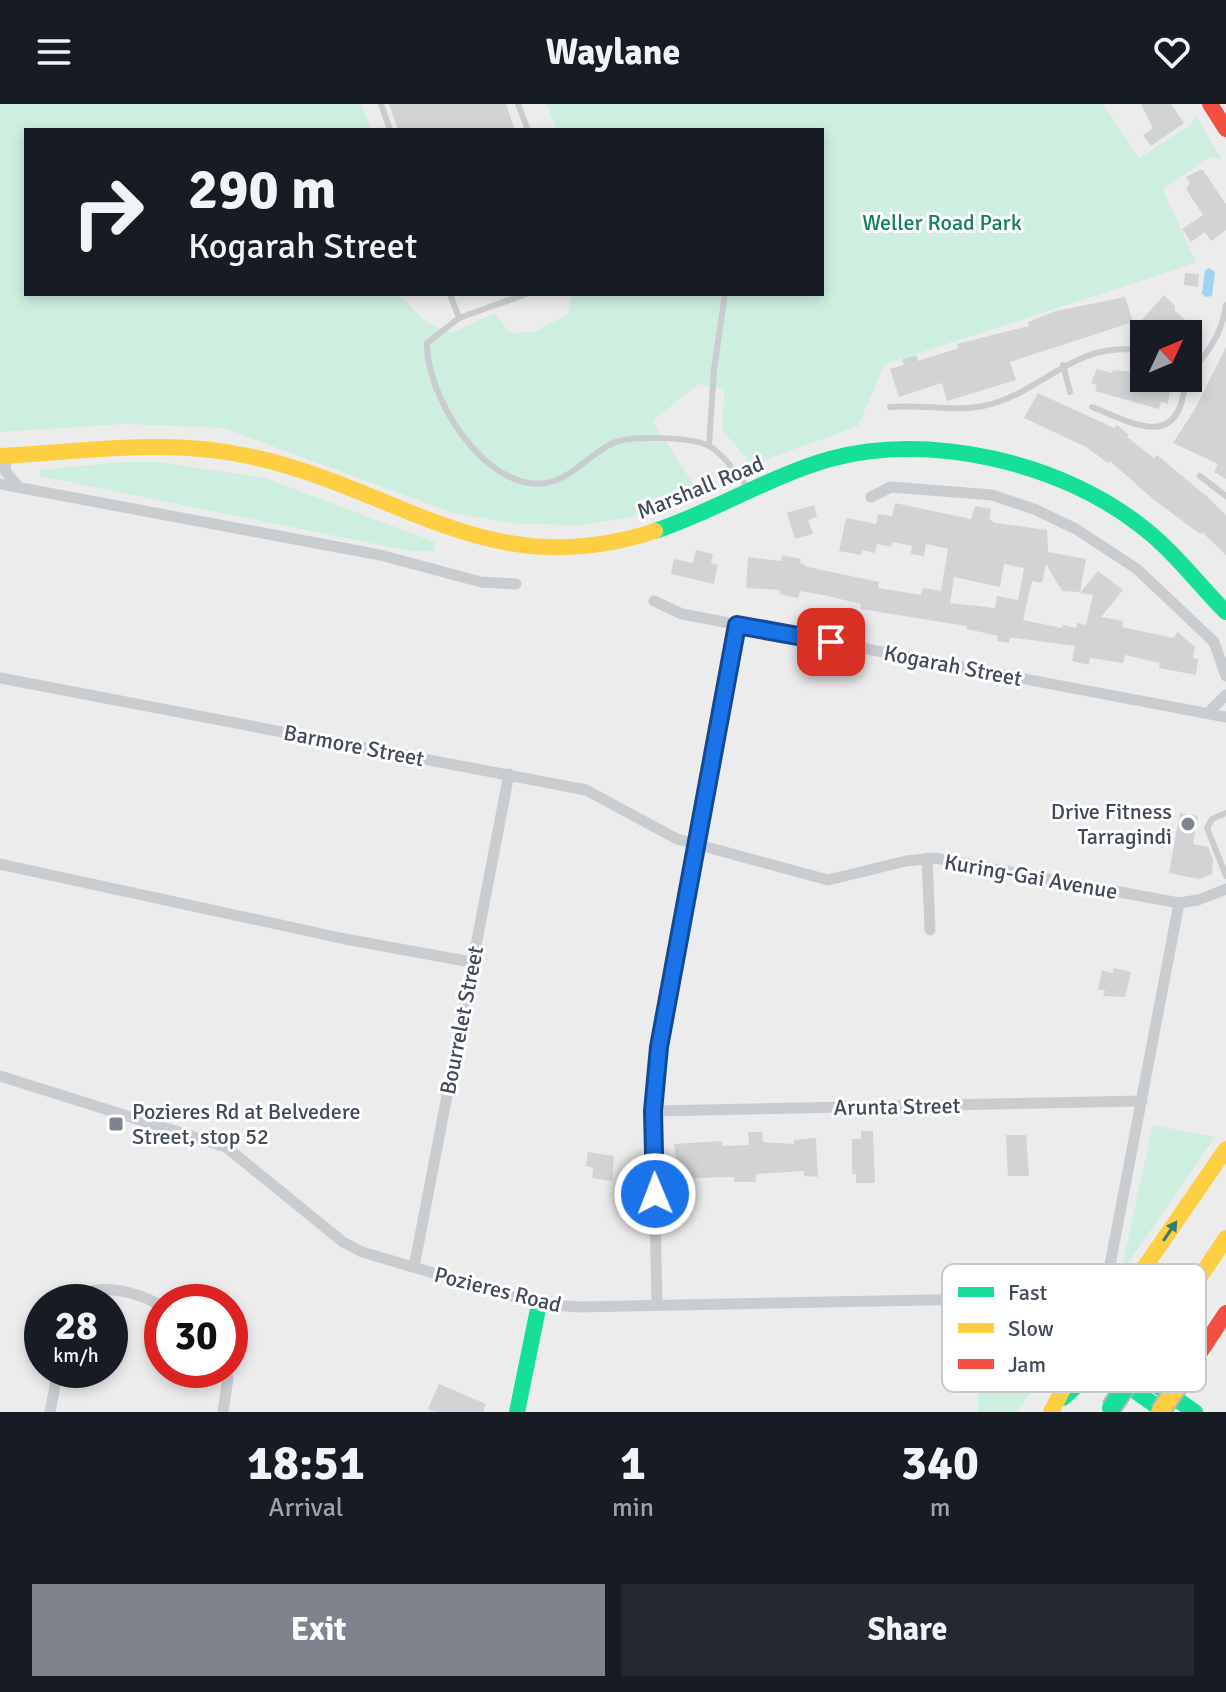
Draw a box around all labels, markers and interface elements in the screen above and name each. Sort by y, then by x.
icon: menu [32,30,76,74]
text: Waylane [546,30,680,75]
icon: heart [1150,30,1194,74]
text: 290 m [188,155,336,224]
icon: right [56,160,160,264]
park label: Weller Road Park [862,209,1022,236]
text: Kogarah Street [188,224,417,269]
north arrow [1130,320,1202,392]
map controls [1130,320,1202,392]
street label: Marshall Road [633,450,768,525]
pin [797,608,865,676]
icon: arrive [809,620,853,664]
street label: Kogarah Street [882,639,1025,692]
street label: Barmore Street [281,719,427,772]
place label: Drive Fitness Tarragindi [1051,798,1172,850]
marker: Drive Fitness Tarragindi [1179,815,1197,833]
street label: Kuring-Gai Avenue [942,848,1120,905]
street label: Bourrelet Street [434,943,489,1097]
street label: Arunta Street [833,1092,961,1121]
place label: Pozieres Rd at Belvedere Street, stop 52 [132,1098,360,1150]
marker: Pozieres Rd at Belvedere Street, stop 52 [107,1115,125,1133]
position arrow [613,1152,697,1236]
one-way arrow [1162,1221,1177,1242]
street label: Pozieres Road [432,1261,564,1318]
legend [942,1264,1206,1392]
text: Fast [1008,1279,1048,1306]
speed limit sign: 30 [144,1284,248,1388]
text: 28 [54,1301,98,1351]
text: Slow [1008,1315,1054,1342]
text: km/h [53,1343,99,1368]
text: Jam [1008,1351,1046,1378]
text: 18:51 [247,1434,365,1493]
text: 1 [620,1434,646,1493]
text: 340 [901,1434,979,1493]
text: Arrival [269,1492,343,1524]
text: min [612,1492,654,1524]
text: m [930,1492,950,1524]
button: Exit [32,1584,605,1676]
button: Share [621,1584,1194,1676]

